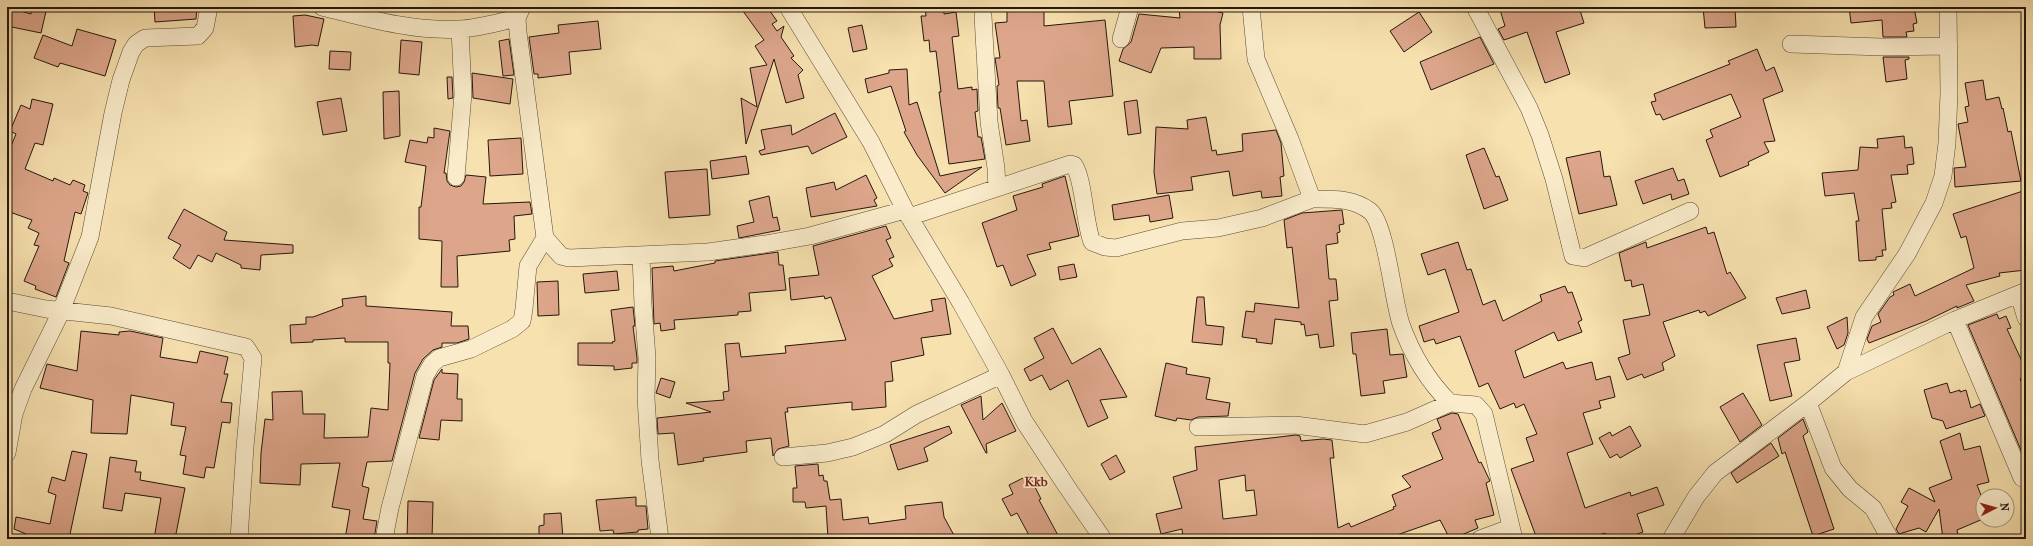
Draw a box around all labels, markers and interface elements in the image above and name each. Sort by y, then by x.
district label: Kkb [1025,474,1048,489]
north arrow [1975,488,2015,528]
text: N [1998,502,2011,512]

